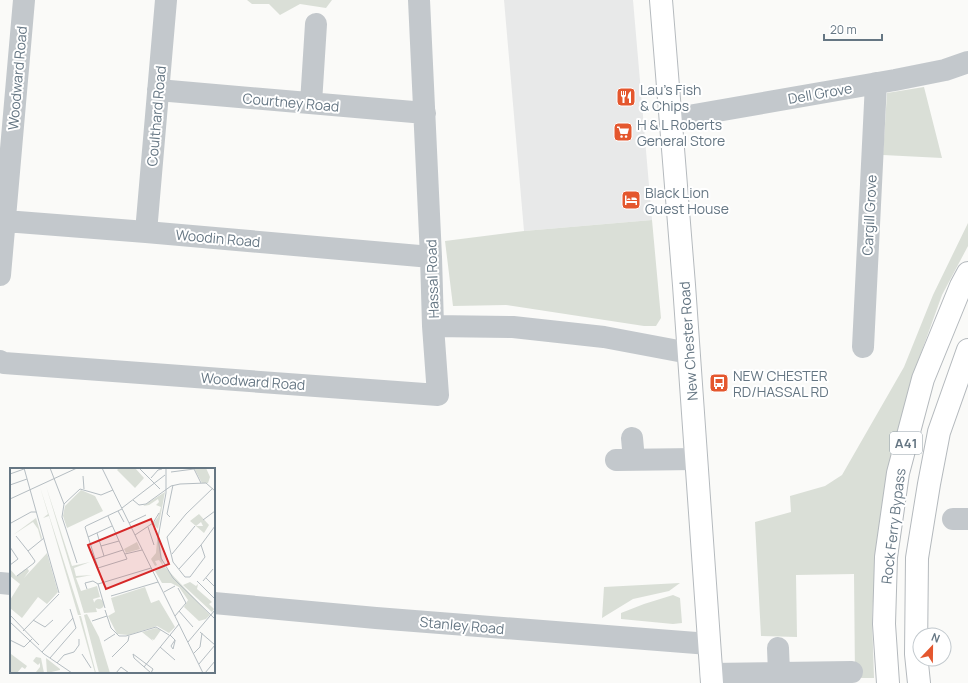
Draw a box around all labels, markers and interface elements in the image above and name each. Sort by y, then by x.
scale bar [824,16,882,42]
text: 20 m [830,21,857,38]
street label: Woodward Road [3,25,31,131]
street label: Coulthard Road [142,65,170,167]
street label: Dell Grove [786,78,854,108]
place label: Lau's Fish & Chips [640,80,701,115]
restaurant icon: Lau's Fish & Chips [615,86,637,108]
street label: Courtney Road [242,88,340,116]
place label: H & L Roberts General Store [637,115,725,150]
supermarket icon: H & L Roberts General Store [612,121,634,143]
street label: Cargill Grove [857,174,881,256]
place label: Black Lion Guest House [645,183,729,218]
hotel icon: Black Lion Guest House [620,189,642,211]
street label: Woodin Road [175,225,261,251]
street label: Hassal Road [421,239,443,319]
street label: New Chester Road [674,281,702,401]
place label: NEW CHESTER RD/HASSAL RD [733,366,829,401]
street label: Woodward Road [200,368,306,394]
bus stop icon: NEW CHESTER RD/HASSAL RD [708,372,730,394]
road number: A41 [890,432,922,454]
street label: Rock Ferry Bypass [876,467,910,585]
inset map [10,468,215,673]
street label: Stanley Road [419,612,505,638]
north arrow [912,627,952,667]
text: N [929,629,942,646]

